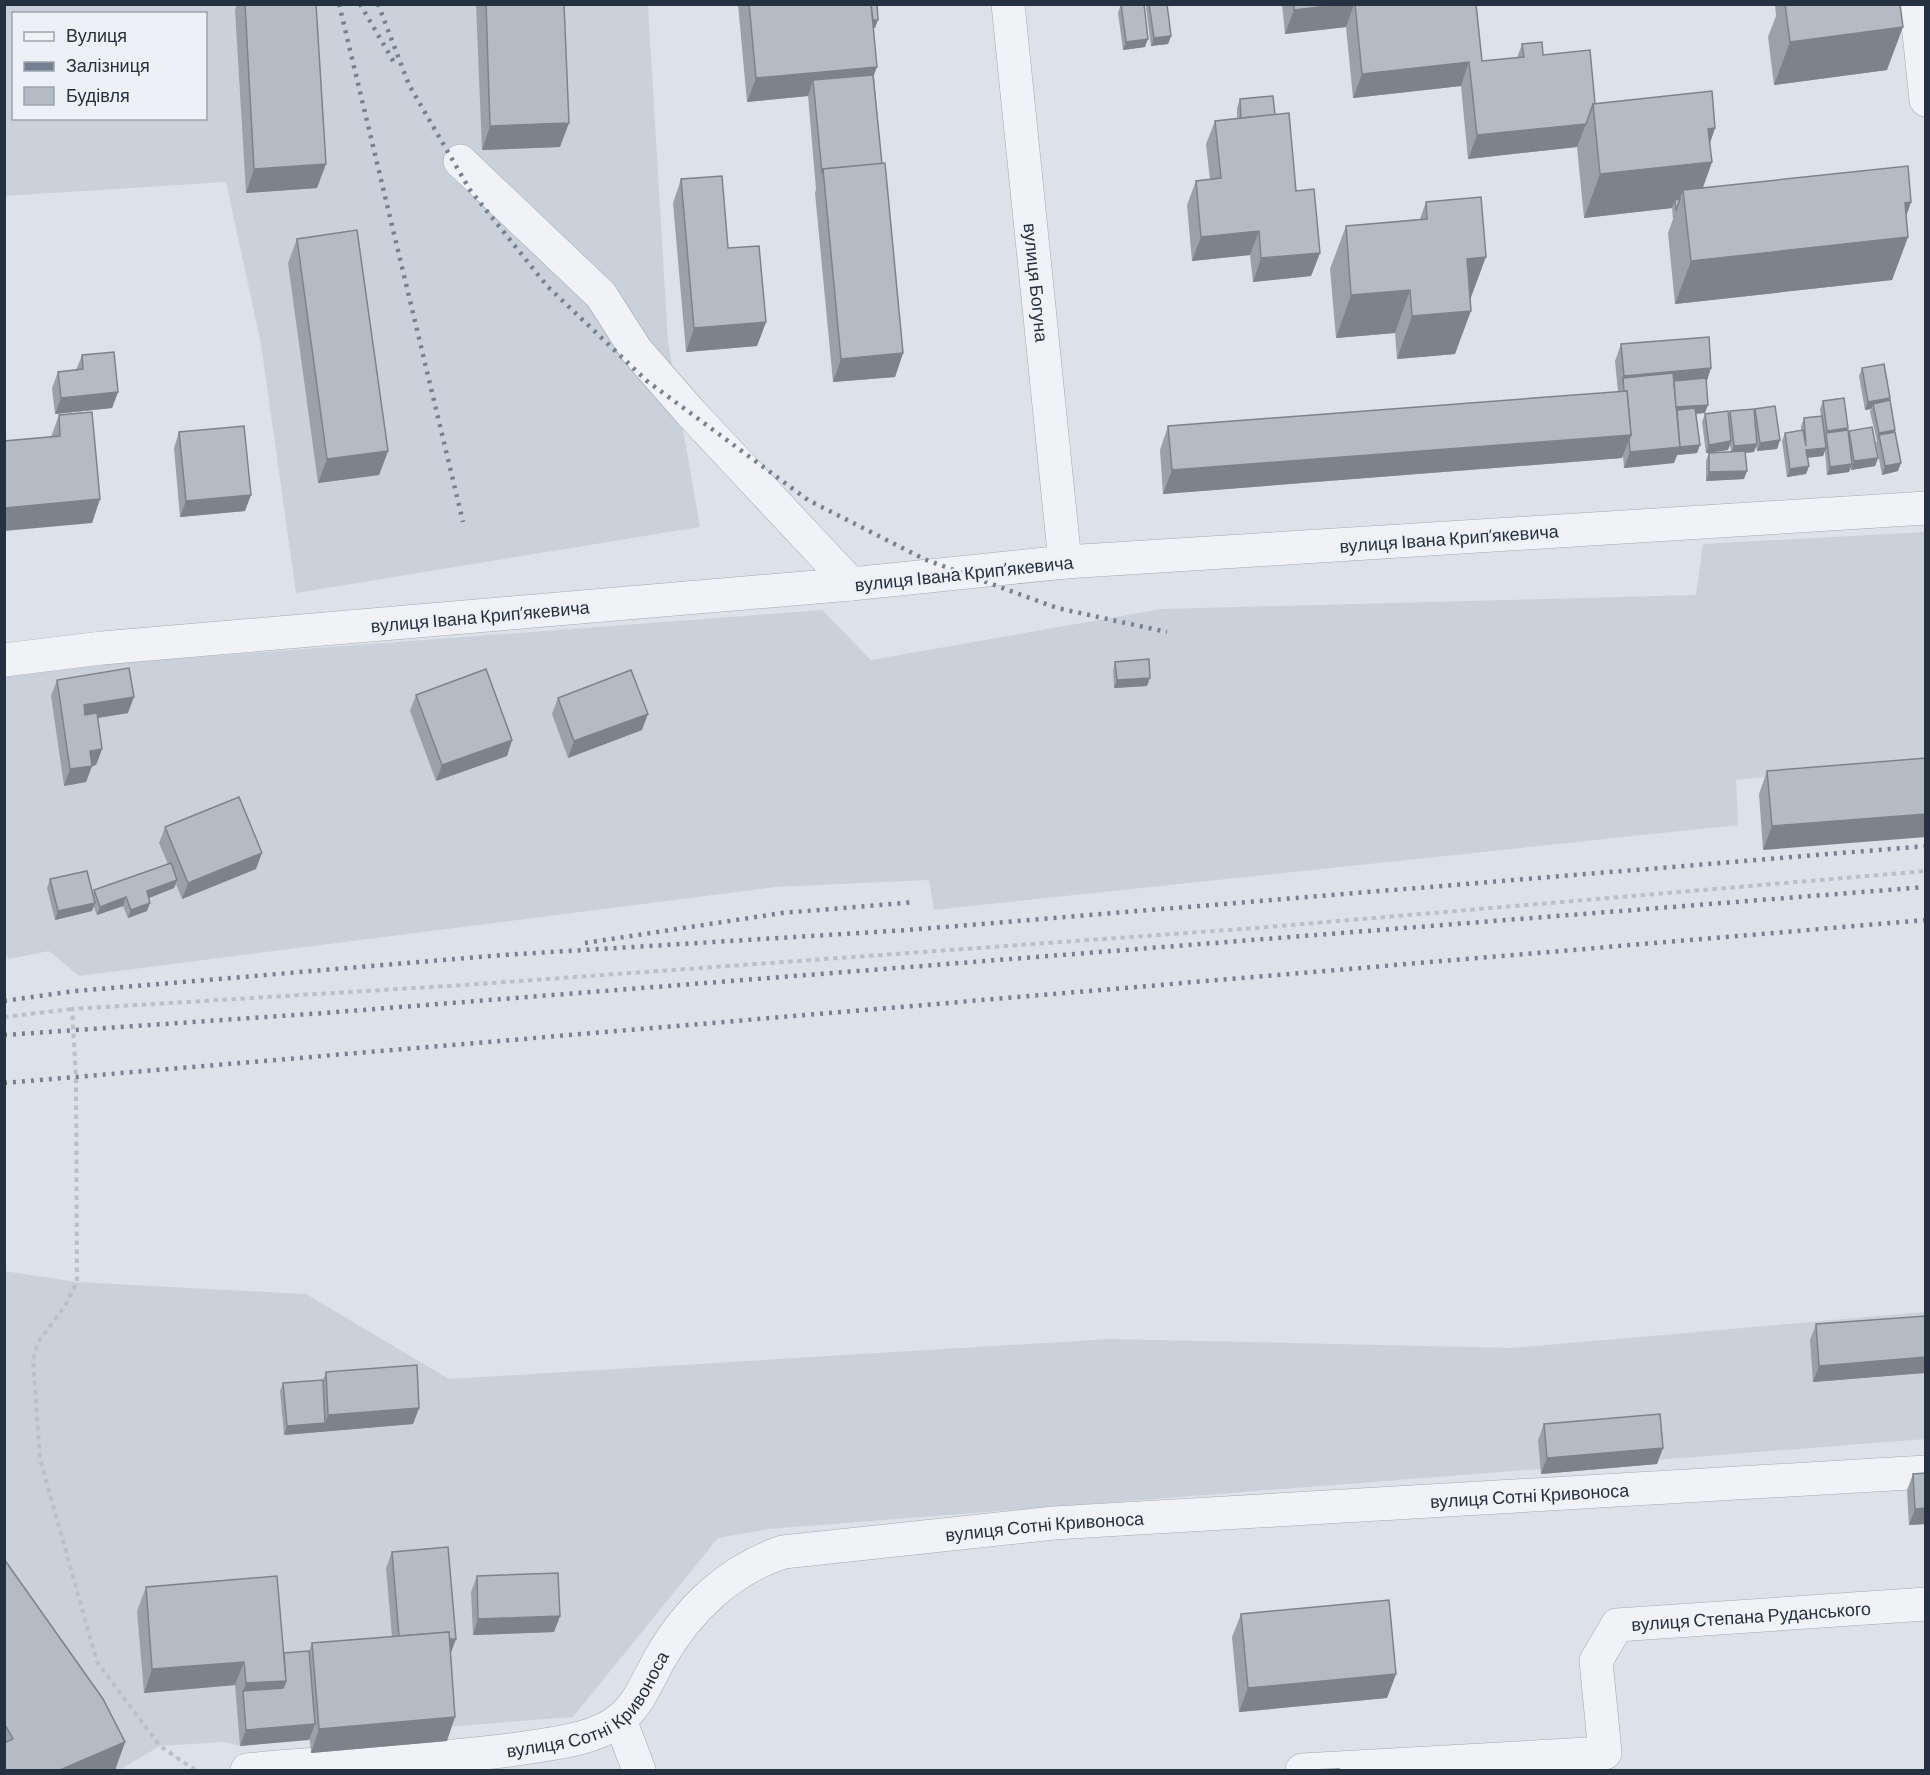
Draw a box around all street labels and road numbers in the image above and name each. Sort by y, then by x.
street label: вулиця Богуна [1019,222,1054,344]
street label: вулиця Івана Крипʼякевича [1339,519,1560,557]
street label: вулиця Івана Крипʼякевича [854,550,1075,595]
street label: вулиця Івана Крипʼякевича [370,595,591,637]
street label: вулиця Сотні Кривоноса [1429,1478,1631,1512]
street label: вулиця Сотні Кривоноса [944,1507,1146,1546]
street label: вулиця Степана Руданського [1631,1597,1872,1635]
street label: вулиця Сотні Кривоноса [505,1646,673,1761]

